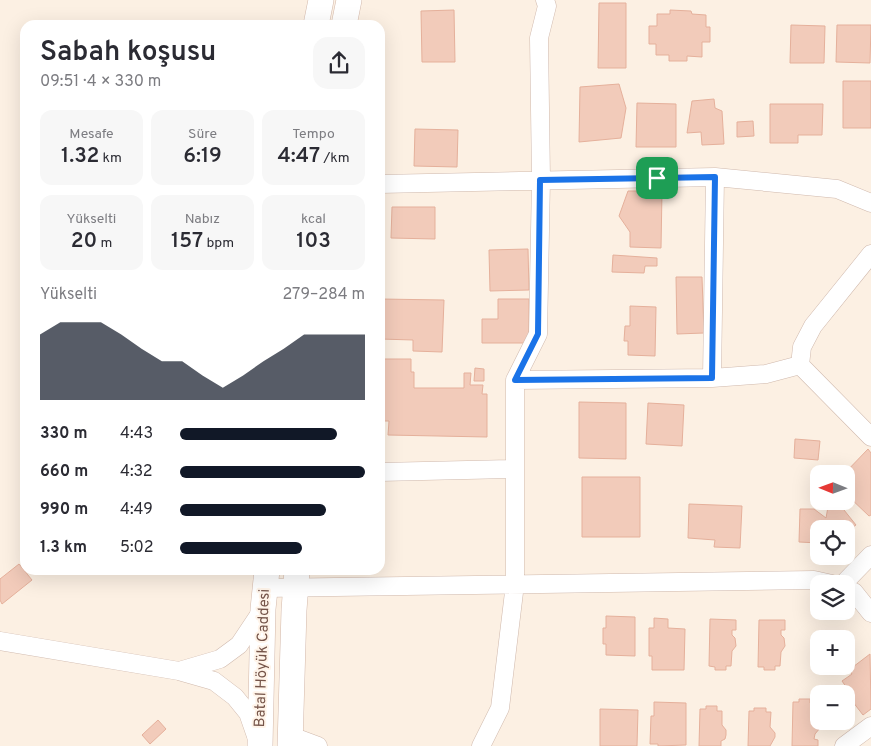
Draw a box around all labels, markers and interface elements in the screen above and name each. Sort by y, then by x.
text: Sabah koşusu [40,35,216,71]
button: share [313,37,365,89]
text: 09:51 · 4 × 330 m [40,72,161,92]
text: Mesafe [69,126,114,143]
text: Süre [188,126,217,143]
text: Tempo [292,126,335,143]
text: 1.32 [61,143,99,170]
text: 6:19 [183,143,222,170]
text: 4:47 [277,143,320,170]
text: km [99,150,122,167]
text: /km [320,150,350,167]
pin [636,157,678,199]
icon: arrive [643,164,671,192]
text: Yükselti [67,211,116,228]
text: Nabız [185,211,220,228]
text: kcal [301,211,326,228]
text: 20 [71,228,97,255]
text: 157 [171,228,203,255]
text: 103 [296,228,331,255]
text: m [97,235,112,252]
text: bpm [203,235,234,252]
text: Yükselti [40,285,97,305]
text: 279–284 m [282,285,365,305]
text: 330 m [40,424,87,444]
text: 4:43 [120,424,153,444]
text: 660 m [40,462,88,482]
text: 4:32 [120,462,153,482]
north arrow [810,465,855,510]
map controls [810,465,855,730]
text: 990 m [40,500,88,520]
text: 4:49 [120,500,153,520]
button: locate [810,520,855,565]
text: 1.3 km [40,538,87,558]
text: 5:02 [120,538,154,558]
button: layers [810,575,855,620]
street label: Batal Höyük Caddesi [251,588,275,728]
button: + [810,630,855,675]
button: − [810,685,855,730]

